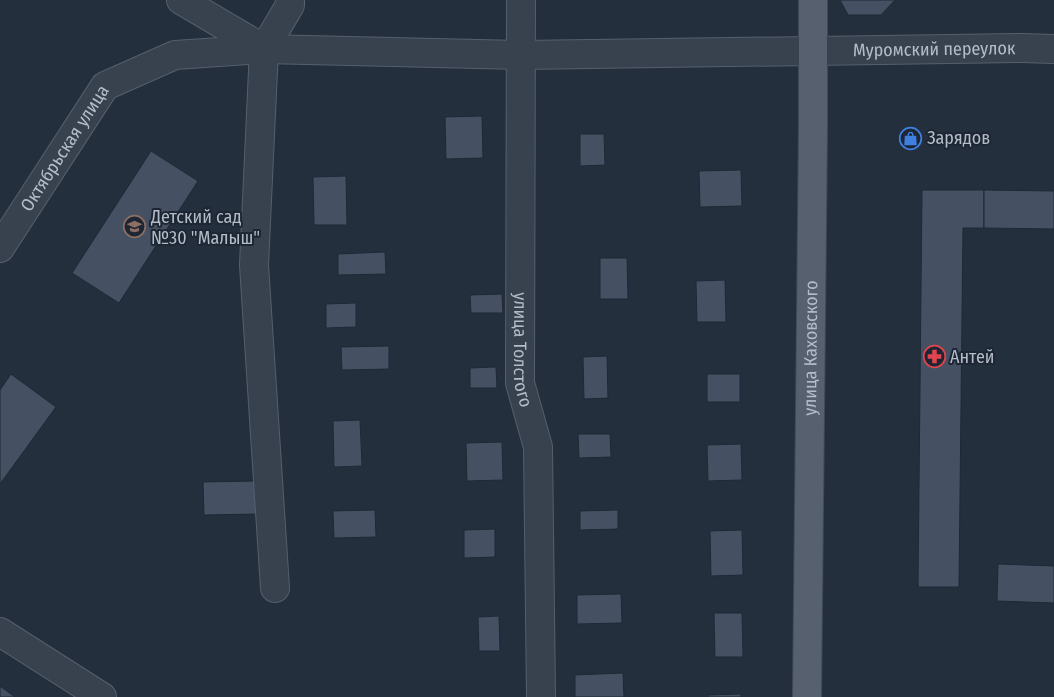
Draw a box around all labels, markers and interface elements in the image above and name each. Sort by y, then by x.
street label: Муромский переулок [853,37,1016,61]
street label: Октябрьская улица [16,81,114,215]
shop icon: Зарядов [899,126,923,150]
place label: Зарядов [927,127,990,149]
place label: Детский сад №30 "Малыш" [150,206,260,249]
school or university icon: Детский сад №30 "Малыш" [123,215,147,239]
street label: улица Каховского [799,280,822,416]
street label: улица Толстого [509,292,537,410]
pharmacy icon: Антей [922,345,946,369]
place label: Антей [950,346,994,368]

